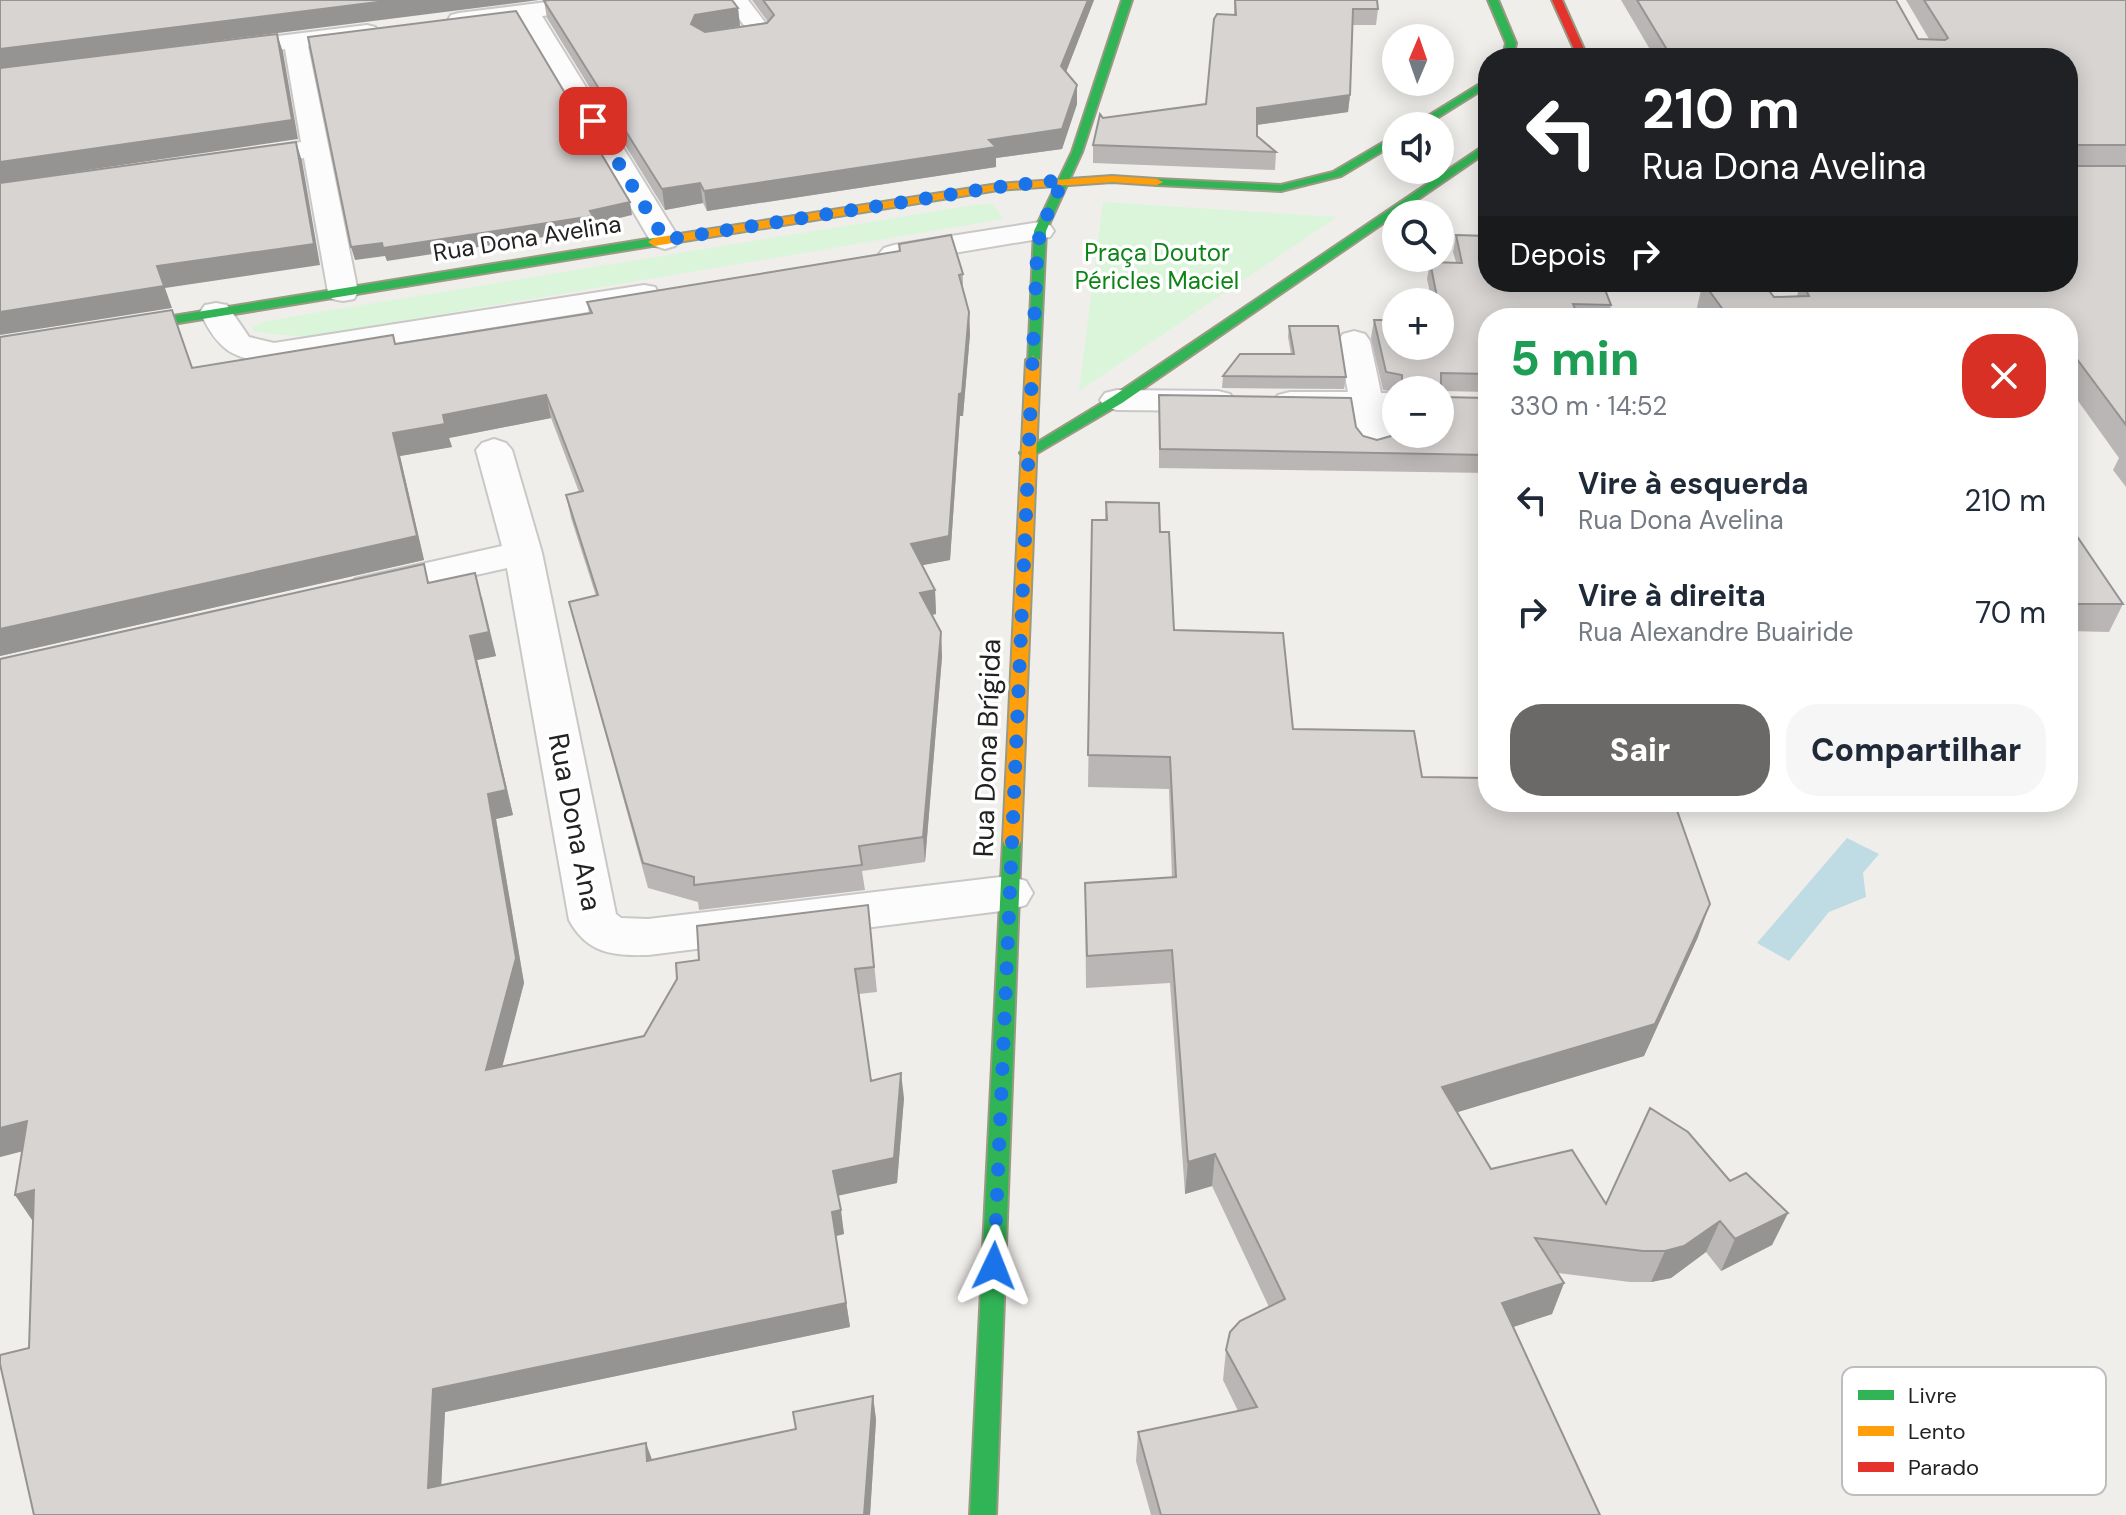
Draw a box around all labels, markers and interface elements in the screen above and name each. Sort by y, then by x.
north arrow [1382,24,1454,96]
map controls [1382,24,1454,448]
text: 210 m [1642,72,1800,145]
icon: left [1510,80,1614,184]
pin [559,87,627,155]
icon: arrive [571,99,615,143]
button: sound [1382,112,1454,184]
text: Rua Dona Avelina [1642,143,1927,190]
button: search [1382,200,1454,272]
street label: Rua Dona Avelina [431,208,623,268]
icon: right [1623,232,1667,276]
text: Depois [1510,235,1607,274]
park label: Praça Doutor Péricles Maciel [1075,237,1239,296]
button: + [1382,288,1454,360]
text: 5 min [1510,327,1640,390]
button: close [1962,334,2046,418]
button: − [1382,376,1454,448]
text: 330 m · 14:52 [1510,389,1667,423]
text: Vire à esquerda [1578,464,1809,503]
icon: left [1510,478,1554,522]
text: 210 m [1964,481,2046,520]
text: Rua Dona Avelina [1578,503,1784,537]
text: Vire à direita [1578,576,1766,615]
icon: right [1510,590,1554,634]
text: 70 m [1975,593,2046,632]
text: Rua Alexandre Buairide [1578,615,1854,649]
street label: Rua Dona Brígida [965,638,1009,858]
button: Sair [1510,704,1770,796]
button: Compartilhar [1786,704,2046,796]
street label: Rua Dona Ana [540,730,610,914]
position arrow [952,1224,1036,1308]
legend [1842,1367,2106,1495]
text: Livre [1908,1381,1957,1410]
text: Lento [1908,1417,1966,1446]
text: Parado [1908,1453,1979,1482]

